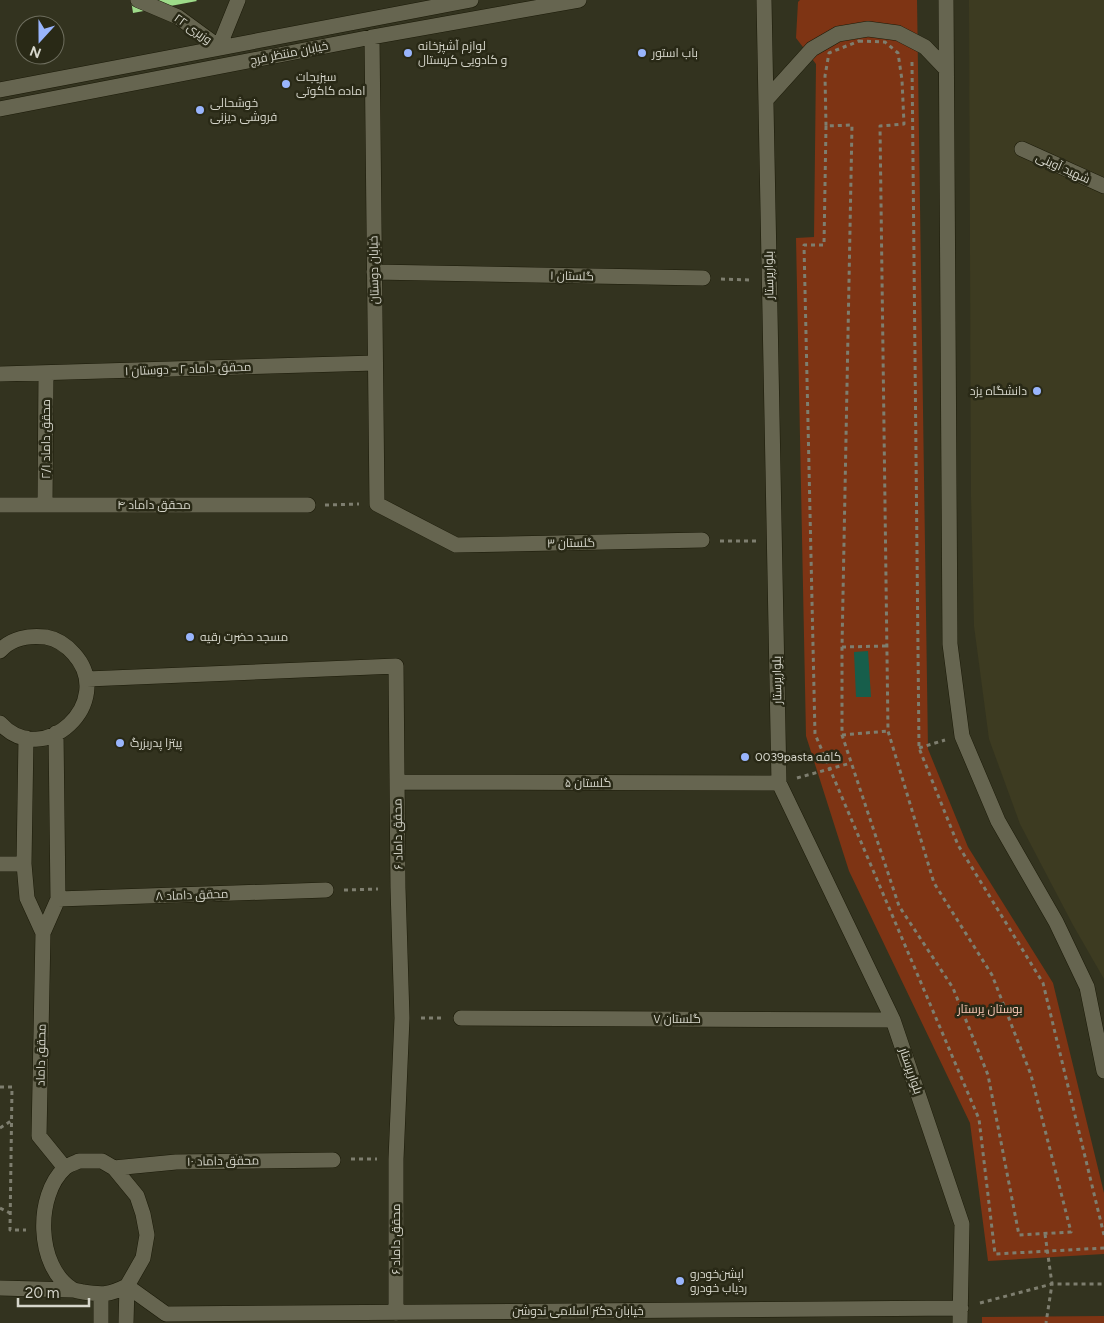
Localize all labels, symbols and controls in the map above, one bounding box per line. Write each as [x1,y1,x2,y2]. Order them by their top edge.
street label: وزیری ۲۲ [171,11,215,47]
north arrow [15,15,65,65]
street label: خیابان منتظر فرج [249,39,330,68]
place label: لوازم آشپزخانه و کادویی کریستال [418,39,507,67]
text: N [27,42,44,62]
place label: باب استور [651,46,698,60]
marker: لوازم آشپزخانه و کادویی کریستال [402,47,414,59]
marker: باب استور [636,47,648,59]
place label: سبزیجات اماده کاکوتی [296,70,366,98]
marker: سبزیجات اماده کاکوتی [280,78,292,90]
place label: خوشحالی فروشی دیزنی [210,96,277,124]
marker: خوشحالی فروشی دیزنی [194,104,206,116]
street label: شهید آوینی [1034,150,1092,186]
street label: خیابان دوستان [366,236,382,304]
street label: بلوارپرستار [762,251,778,300]
street label: گلستان ۱ [550,269,594,283]
street label: محقق داماد ۲ - دوستان ۱ [124,360,252,378]
place label: دانشگاه یزد [970,384,1027,398]
marker: دانشگاه یزد [1031,385,1043,397]
street label: محقق داماد ۲/۱ [39,399,53,479]
street label: محقق داماد ۴ [117,498,191,512]
street label: گلستان ۳ [547,536,595,550]
place label: مسجد حضرت رقیه [200,630,288,644]
marker: مسجد حضرت رقیه [184,631,196,643]
street label: بلوارپرستار [770,656,786,705]
place label: پیتزا پدربزرگ [130,736,183,752]
marker: پیتزا پدربزرگ [114,737,126,749]
place label: 0039pasta کافه [755,750,841,764]
marker: 0039pasta کافه [739,751,751,763]
street label: گلستان ۵ [565,776,611,790]
street label: محقق داماد ۶ [390,798,406,870]
street label: محقق داماد ۸ [155,887,229,903]
park label: بوستان پرستار [956,1002,1023,1018]
street label: گلستان ۷ [653,1012,701,1026]
street label: محقق داماد [33,1024,49,1086]
street label: بلوارپرستار [894,1045,925,1097]
street label: محقق داماد ۱۰ [187,1153,259,1169]
street label: محقق داماد ۶ [389,1203,403,1275]
place label: اپشن‌خودرو ردیاب خودرو [690,1267,747,1295]
marker: اپشن‌خودرو ردیاب خودرو [674,1275,686,1287]
scale bar [18,1276,89,1308]
text: 20 m [25,1284,59,1302]
street label: خيابان دکتر اسلامی ندوشن [512,1304,644,1318]

